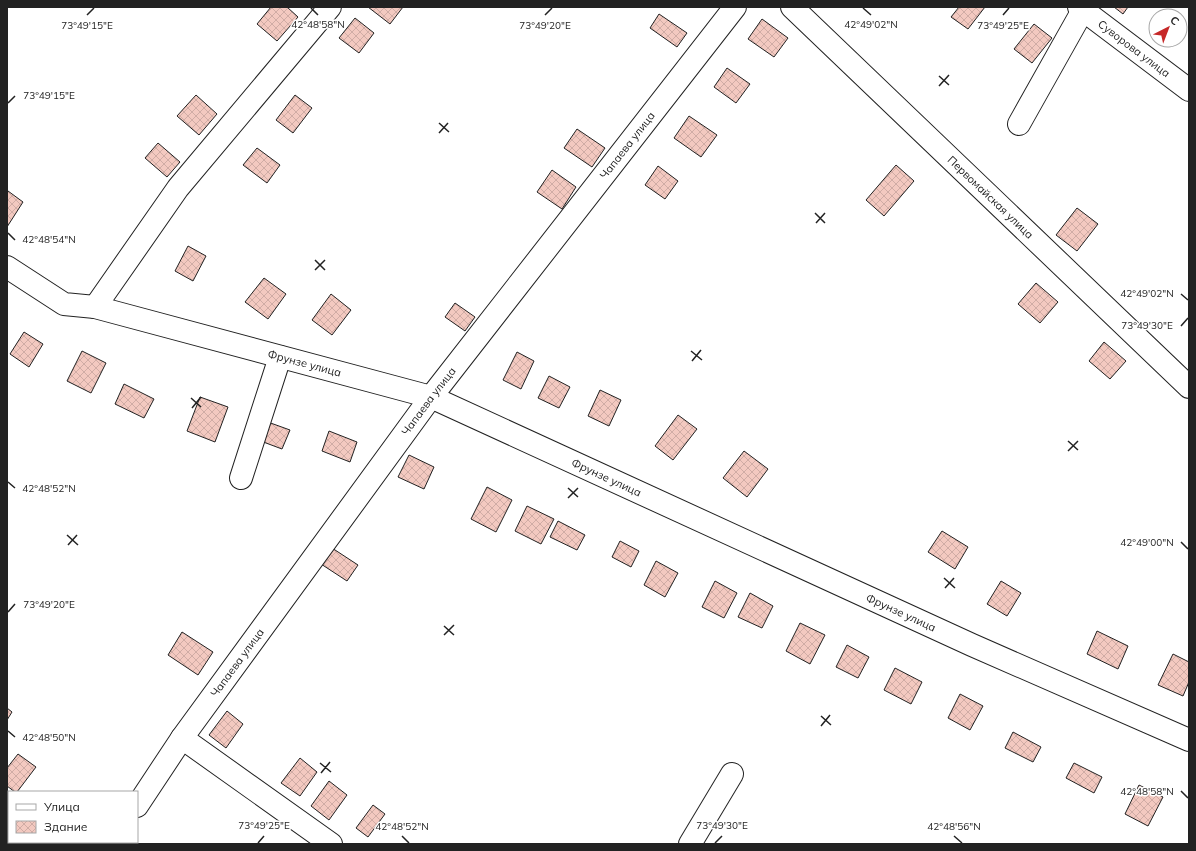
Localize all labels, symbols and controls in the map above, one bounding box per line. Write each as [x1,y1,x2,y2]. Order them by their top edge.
north arrow [1148,8,1188,48]
text: С [1167,13,1183,29]
street label: Суворова улица [1095,17,1173,80]
text: 42°48'58"N [291,18,345,31]
text: 42°49'02"N [844,18,898,31]
text: 73°49'15"E [61,19,113,32]
text: 73°49'20"E [519,19,571,32]
text: 73°49'25"E [977,19,1029,32]
text: 73°49'15"E [23,89,75,102]
street label: Чапаева улица [597,109,658,182]
street label: Первомайская улица [945,153,1037,242]
text: 42°48'54"N [22,233,76,246]
text: 42°49'02"N [1120,287,1174,300]
text: 73°49'30"E [1121,319,1173,332]
street label: Фрунзе улица [266,347,343,380]
street label: Чапаева улица [398,364,459,438]
street label: Фрунзе улица [569,455,644,500]
text: 42°48'52"N [22,482,76,495]
text: 42°49'00"N [1120,536,1174,549]
street label: Фрунзе улица [864,590,938,635]
text: 73°49'20"E [23,598,75,611]
street label: Чапаева улица [207,625,267,700]
text: 42°48'50"N [22,731,76,744]
text: 42°48'58"N [1120,785,1174,798]
legend [8,791,138,843]
text: Улица [43,799,80,814]
text: Здание [44,819,88,834]
text: 73°49'25"E [238,819,290,832]
text: 73°49'30"E [696,819,748,832]
text: 42°48'52"N [375,820,429,833]
text: 42°48'56"N [927,820,981,833]

